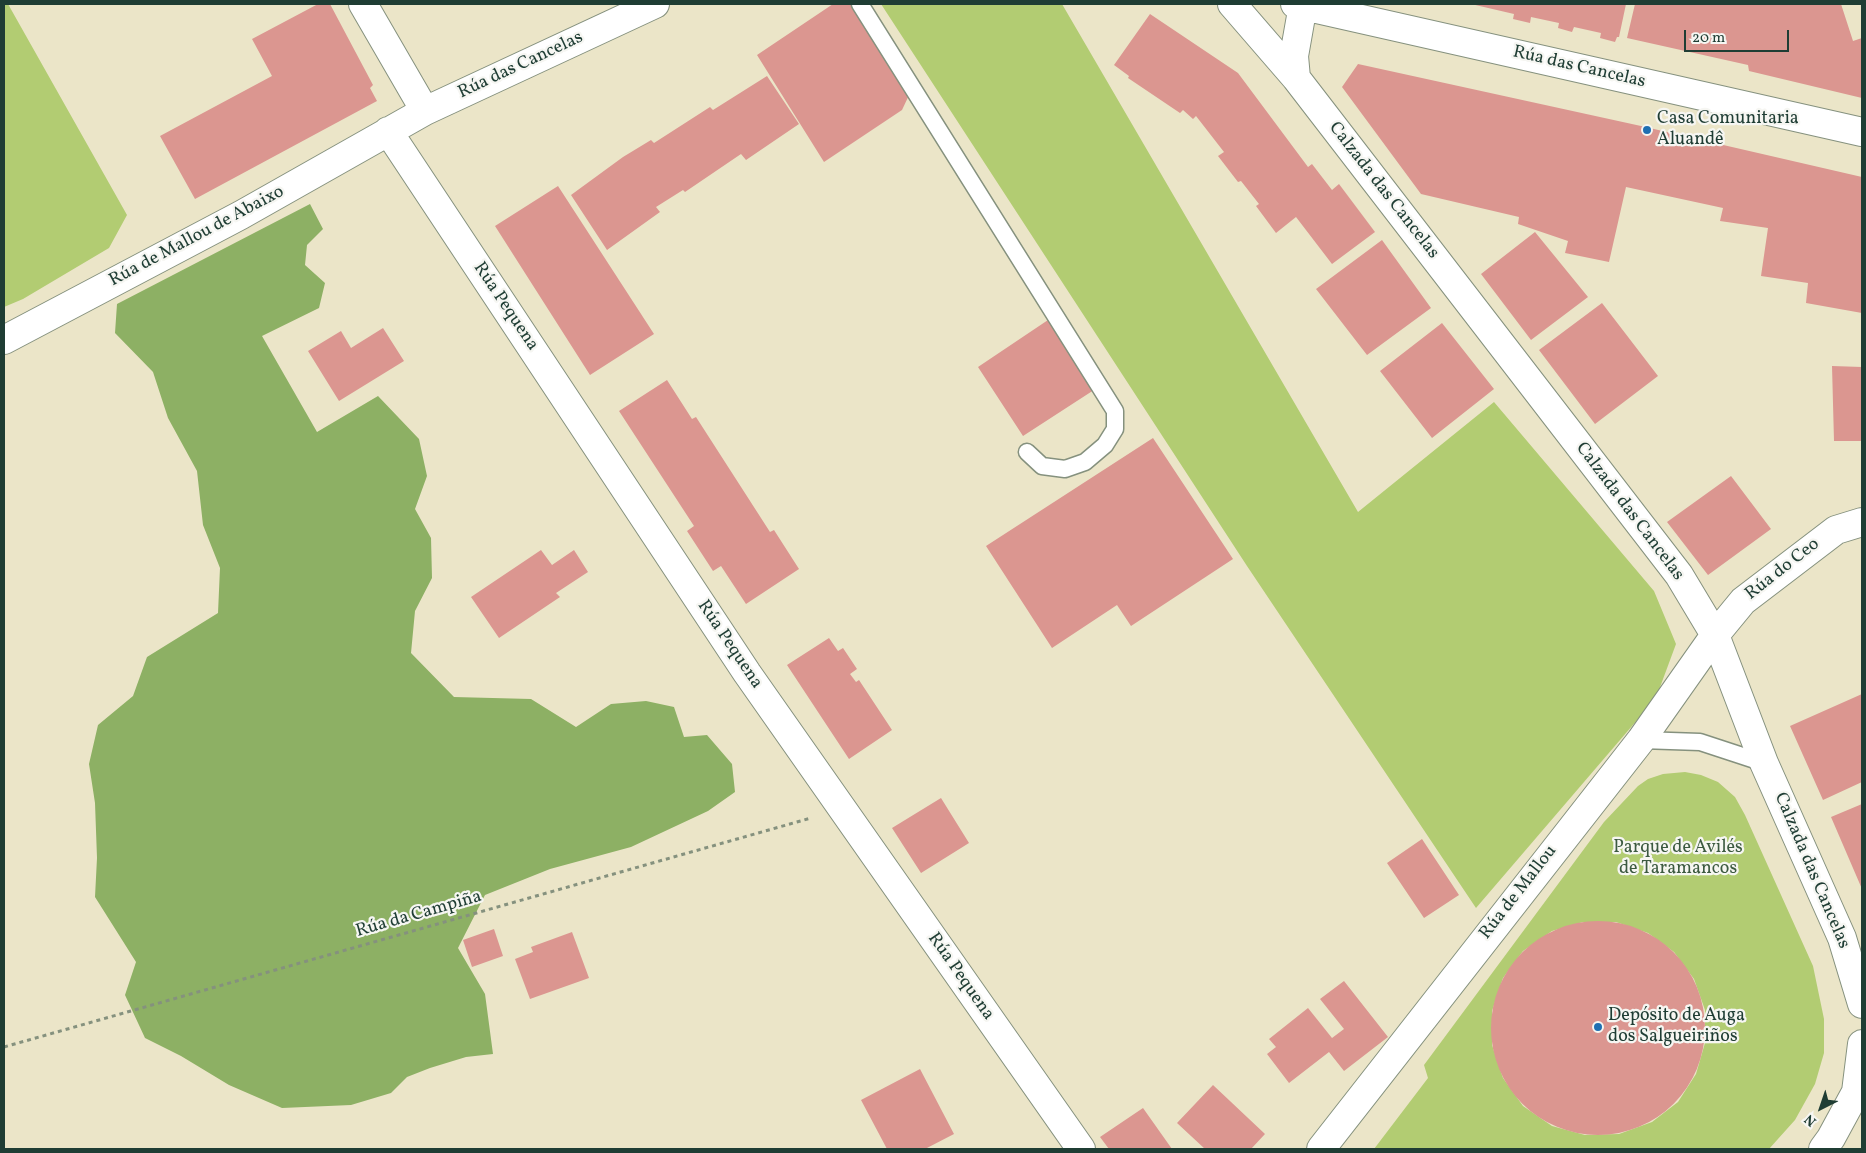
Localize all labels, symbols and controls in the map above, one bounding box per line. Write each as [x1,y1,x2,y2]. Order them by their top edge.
scale bar [1686,20,1791,52]
street label: Rúa das Cancelas [455,28,587,104]
text: 20 m [1692,28,1725,49]
street label: Rúa das Cancelas [1511,42,1647,94]
place label: Casa Comunitaria Aluandê [1657,109,1799,152]
street label: Calzada das Cancelas [1323,118,1443,264]
marker: Casa Comunitaria Aluandê [1641,124,1653,136]
street label: Rúa de Mallou de Abaixo [106,182,288,292]
street label: Rúa Pequena [468,259,542,355]
street label: Calzada das Cancelas [1570,439,1688,585]
street label: Rúa do Ceo [1742,534,1824,606]
street label: Rúa Pequena [692,597,766,693]
street label: Calzada das Cancelas [1768,790,1854,952]
park label: Parque de Avilés de Taramancos [1613,838,1743,881]
street label: Rúa de Mallou [1476,842,1562,944]
street label: Rúa da Campiña [354,887,484,943]
street label: Rúa Pequena [922,929,998,1025]
place label: Depósito de Auga dos Salgueiriños [1608,1006,1745,1048]
marker: Depósito de Auga dos Salgueiriños [1592,1021,1604,1033]
north arrow [1796,1083,1846,1133]
text: N [1801,1109,1821,1130]

